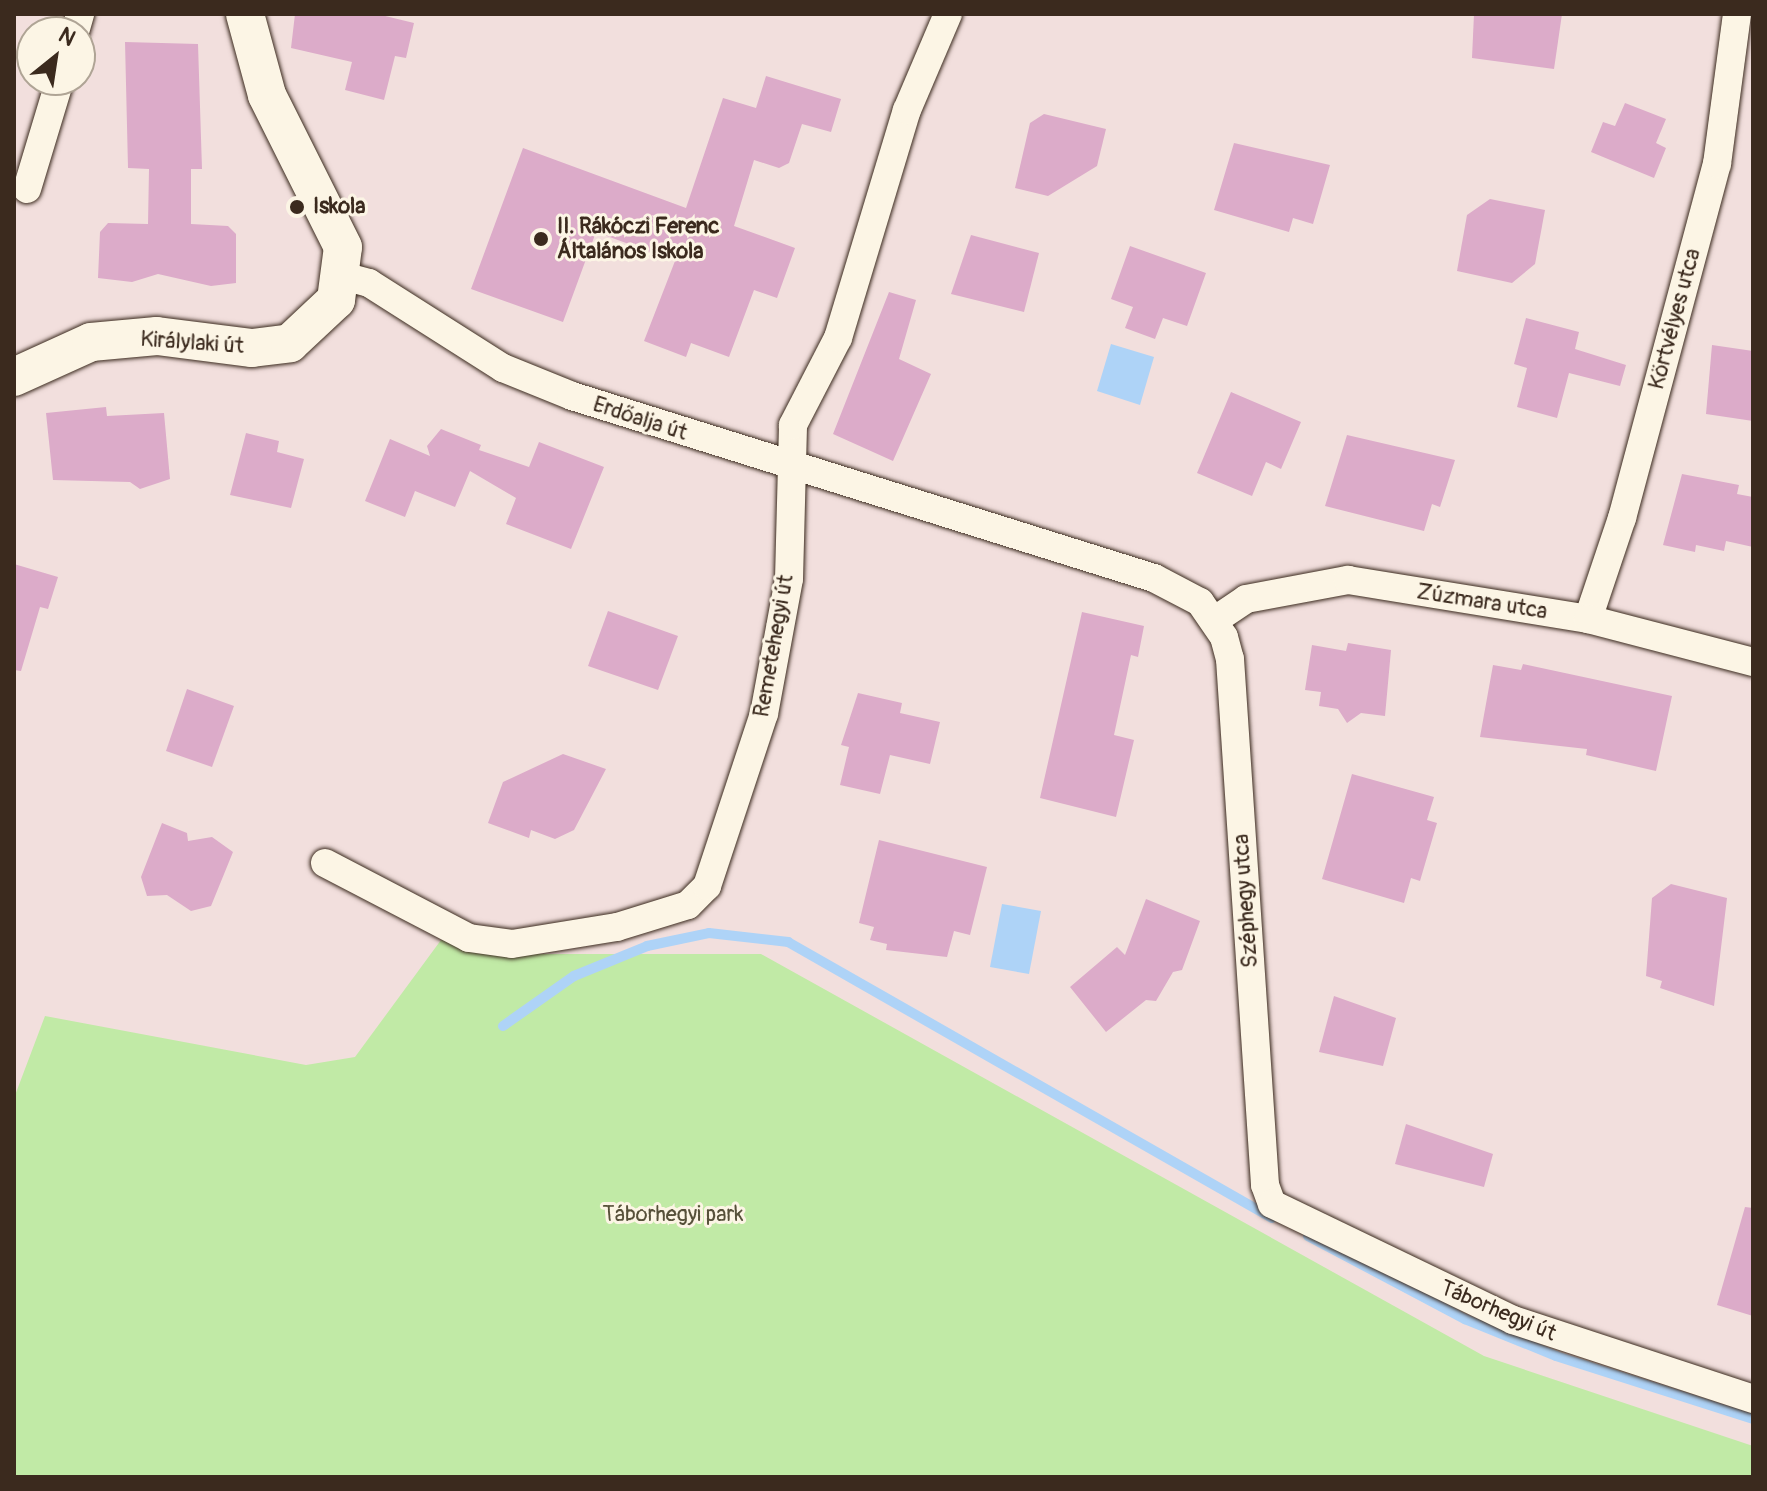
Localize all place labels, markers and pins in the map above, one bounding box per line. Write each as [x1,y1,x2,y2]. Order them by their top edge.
place label: Iskola [313,194,365,220]
marker: Iskola [288,198,306,216]
place label: II. Rákóczi Ferenc Általános Iskola [557,213,719,264]
marker: II. Rákóczi Ferenc Általános Iskola [532,230,550,248]

